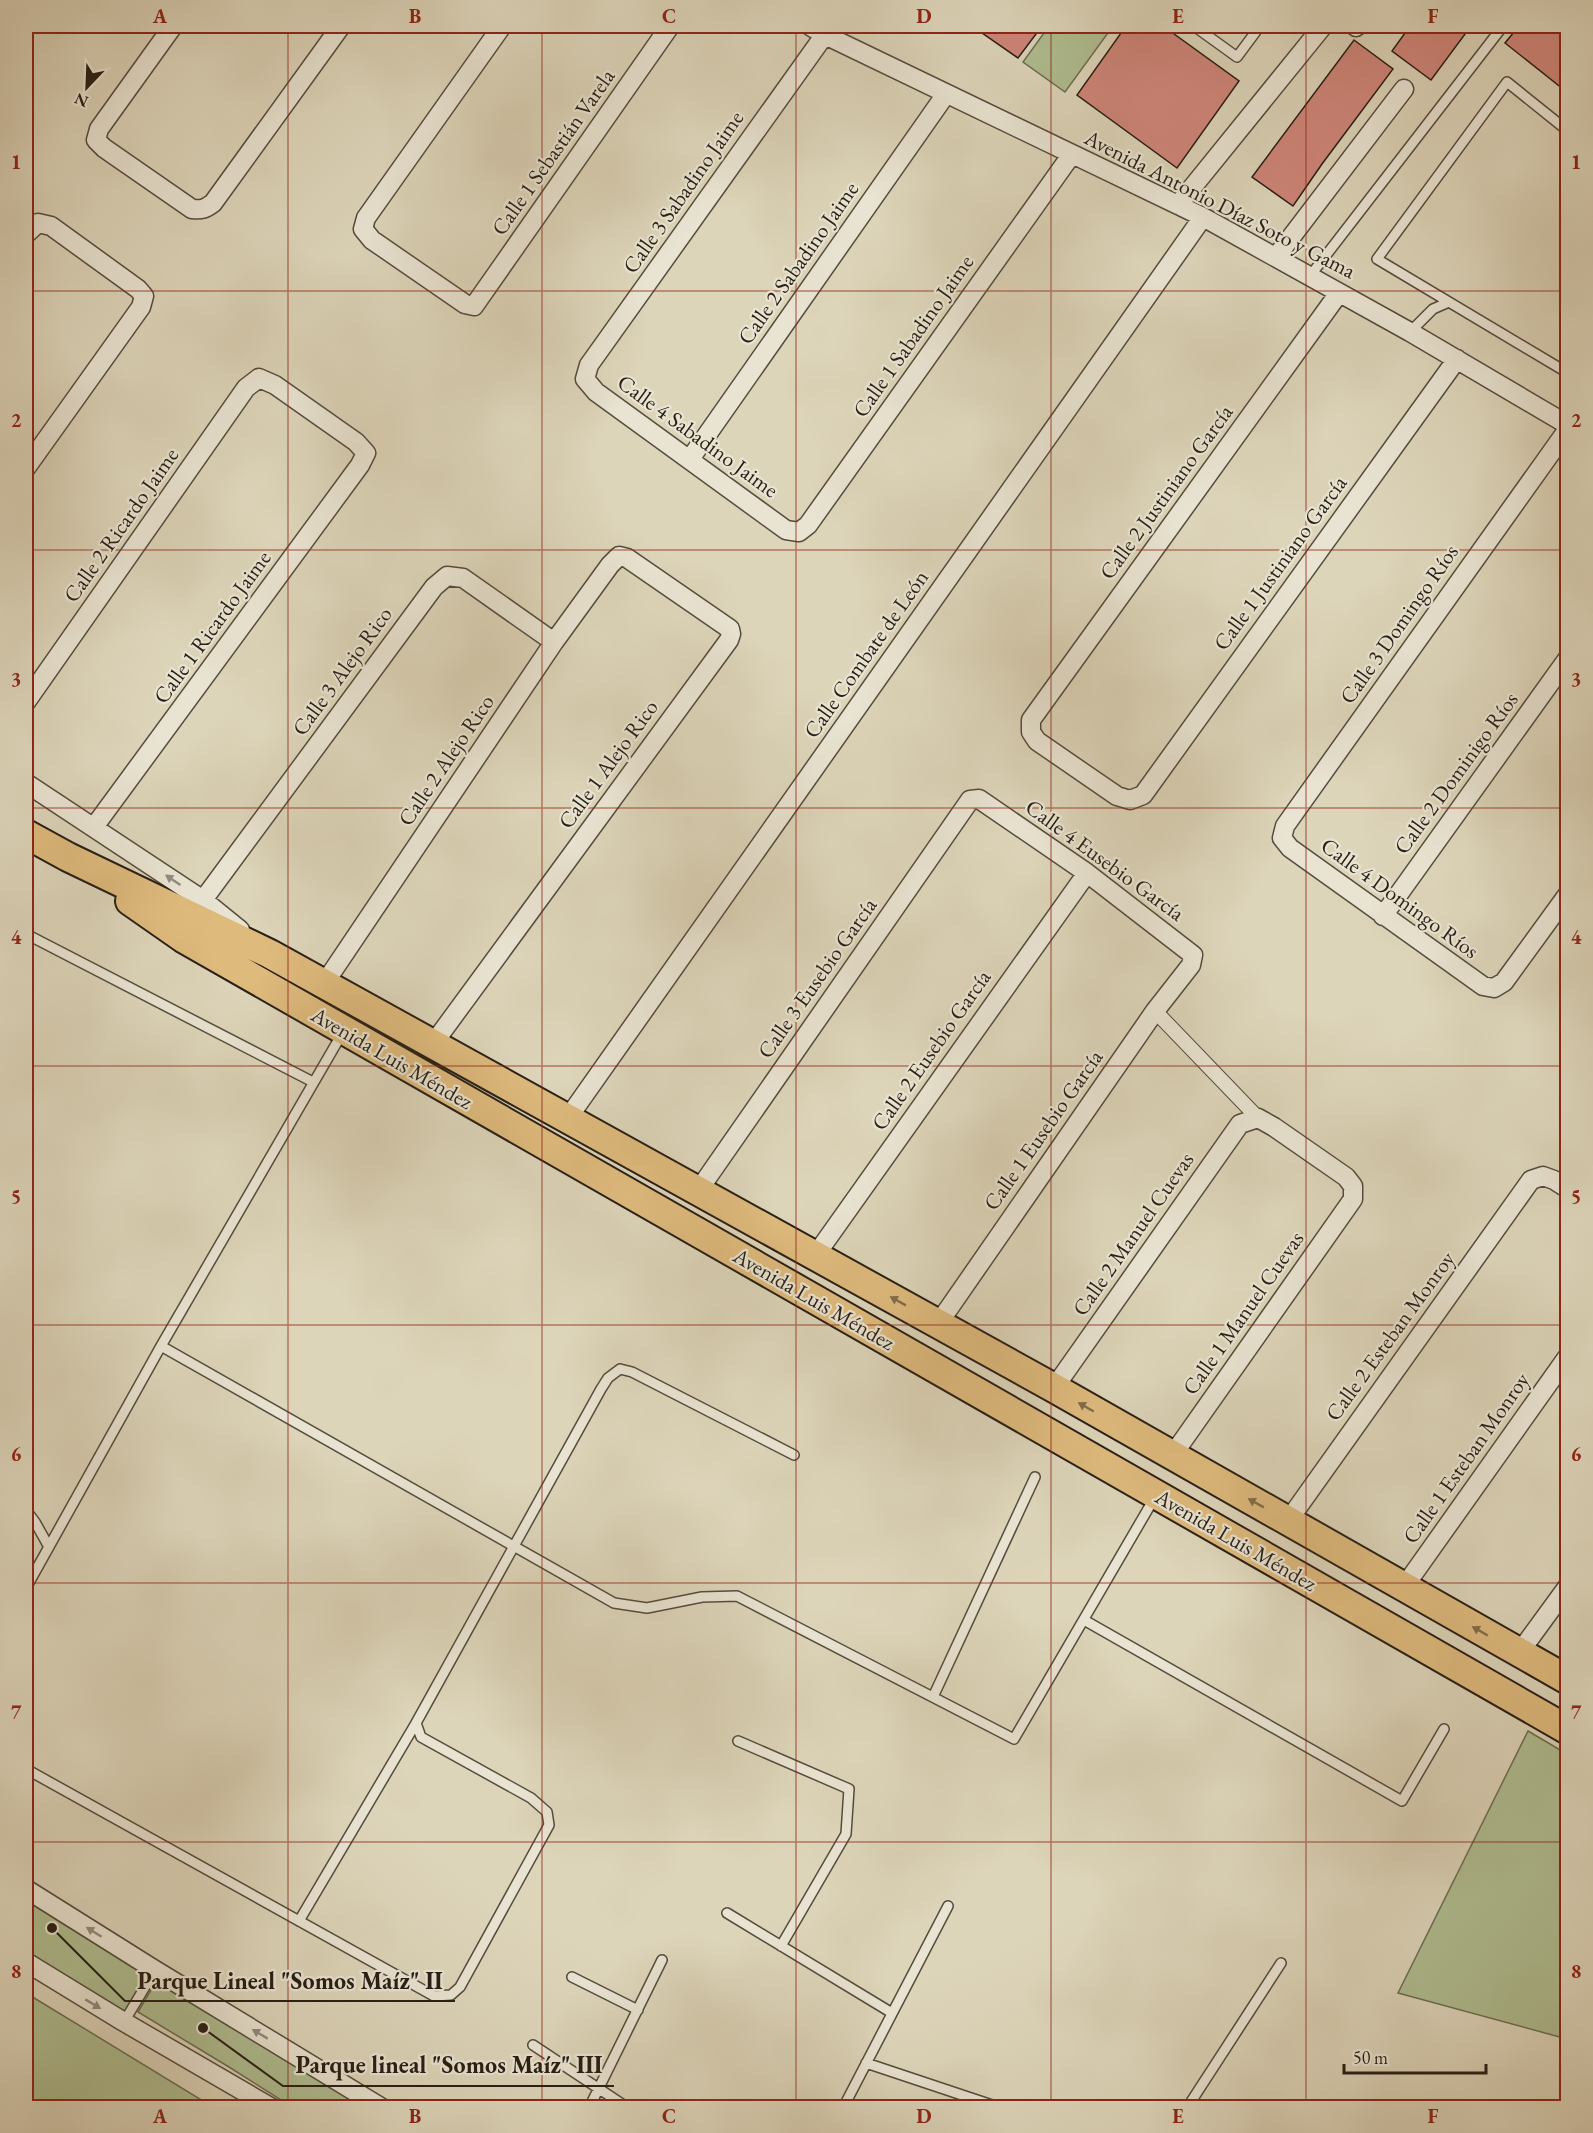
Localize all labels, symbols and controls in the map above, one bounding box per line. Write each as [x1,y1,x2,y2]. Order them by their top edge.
text: A [152,3,168,29]
text: B [409,3,421,29]
text: C [662,3,676,29]
text: D [916,3,932,29]
text: E [1172,3,1184,29]
text: F [1428,3,1439,29]
north arrow [57,57,117,117]
street label: Calle 1 Sebastián Varela [485,63,621,241]
text: N [71,88,91,113]
street label: Calle 3 Sabadino Jaime [616,105,750,279]
street label: Avenida Antonio Díaz Soto y Gama [1079,122,1361,285]
text: 1 [11,149,21,175]
text: 1 [1571,149,1581,175]
street label: Calle 2 Sabadino Jaime [731,176,865,350]
street label: Calle 1 Sabadino Jaime [846,249,980,423]
street label: Calle 4 Sabadino Jaime [612,368,785,505]
street label: Calle 2 Justiniano García [1093,399,1239,585]
text: 2 [11,407,22,433]
text: 2 [1571,407,1582,433]
street label: Calle 2 Ricardo Jaime [57,442,185,608]
street label: Calle 1 Justiniano García [1207,470,1353,656]
street label: Calle 3 Domingo Ríos [1333,539,1465,709]
street label: Calle 1 Ricardo Jaime [147,544,278,709]
street label: Calle Combate de León [797,564,935,744]
street label: Calle 3 Alejo Rico [285,601,399,741]
text: 3 [11,666,21,692]
text: 3 [1571,666,1581,692]
street label: Calle 2 Dominigo Ríos [1387,686,1525,860]
street label: Calle 2 Alejo Rico [391,688,501,831]
street label: Calle 1 Alejo Rico [551,694,665,834]
street label: Calle 4 Eusebio García [1020,792,1191,928]
street label: Calle 4 Domingo Ríos [1315,831,1485,965]
one-way arrow [165,875,181,886]
street label: Calle 3 Eusebio García [751,892,883,1064]
text: 4 [11,924,22,950]
text: 4 [1571,924,1582,950]
street label: Calle 2 Eusebio García [865,964,997,1136]
street label: Avenida Luis Méndez [305,1000,478,1116]
street label: Calle 1 Eusebio García [977,1044,1109,1216]
street label: Calle 2 Manuel Cuevas [1066,1146,1200,1322]
text: 5 [11,1183,21,1209]
text: 5 [1571,1183,1581,1209]
street label: Calle 1 Manuel Cuevas [1176,1225,1310,1401]
street label: Avenida Luis Méndez [727,1241,900,1357]
street label: Calle 2 Esteban Monroy [1319,1245,1462,1427]
one-way arrow [889,1296,906,1306]
street label: Calle 1 Esteban Monroy [1396,1366,1536,1549]
one-way arrow [1078,1401,1094,1412]
text: 6 [11,1441,22,1467]
text: 6 [1571,1441,1582,1467]
street label: Avenida Luis Méndez [1149,1482,1322,1598]
one-way arrow [1247,1498,1264,1508]
one-way arrow [1471,1626,1488,1636]
text: 7 [11,1699,22,1725]
text: 7 [1571,1699,1582,1725]
one-way arrow [85,1926,102,1937]
text: 8 [11,1958,21,1984]
text: 8 [1571,1958,1581,1984]
callout: Parque Lineal "Somos Maíz" II [125,1959,455,2001]
text: Parque Lineal "Somos Maíz" II [137,1965,443,1997]
one-way arrow [85,1998,101,2009]
one-way arrow [252,2028,268,2039]
scale bar [1344,2037,1486,2075]
callout: Parque lineal "Somos Maíz" III [283,2044,614,2086]
text: 50 m [1353,2046,1388,2069]
text: Parque lineal "Somos Maíz" III [295,2049,603,2081]
text: A [152,2103,168,2129]
text: B [409,2103,421,2129]
text: C [662,2103,676,2129]
text: D [916,2103,932,2129]
text: E [1172,2103,1184,2129]
text: F [1428,2103,1439,2129]

